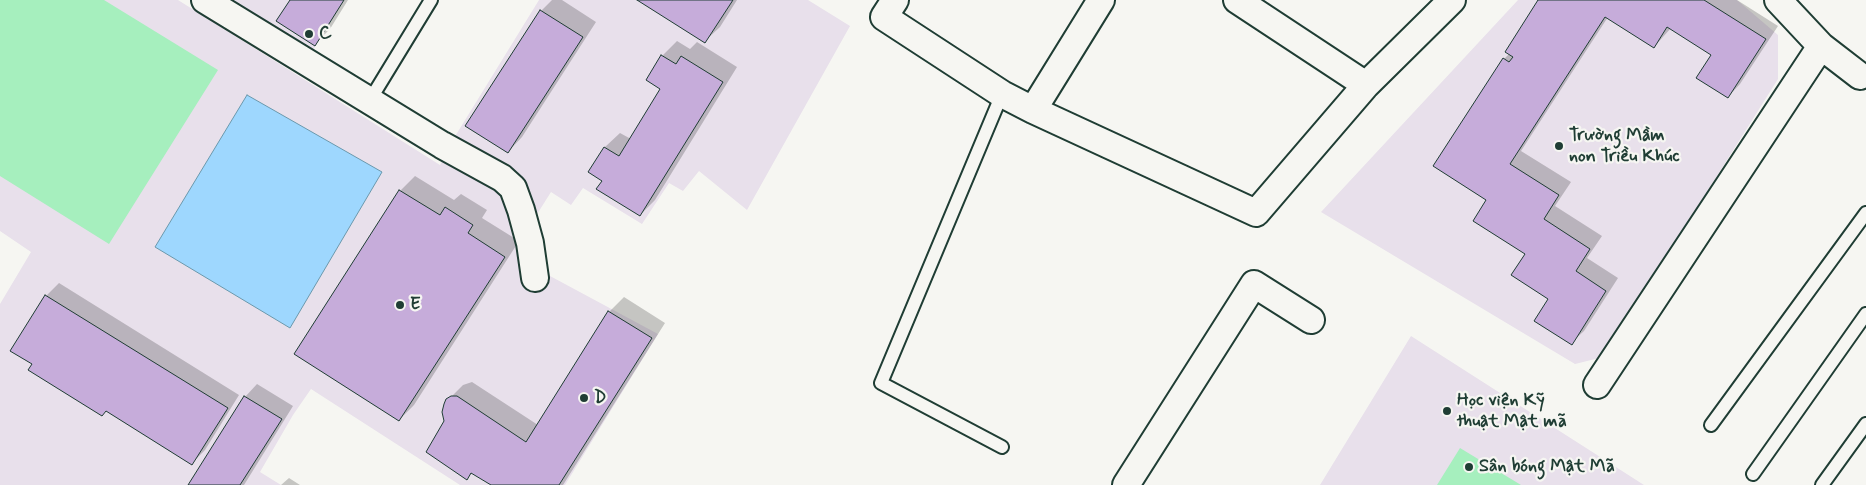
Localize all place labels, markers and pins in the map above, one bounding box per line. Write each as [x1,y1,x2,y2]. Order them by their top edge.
place label: C [319,23,332,45]
marker: C [303,28,315,40]
place label: Trường Mầm non Triều Khúc [1569,125,1680,168]
marker: Trường Mầm non Triều Khúc [1553,140,1565,152]
place label: E [410,294,421,316]
marker: E [394,299,406,311]
place label: D [594,387,606,409]
place label: Học viện Kỹ thuật Mật mã [1457,390,1567,432]
marker: D [578,392,590,404]
marker: Học viện Kỹ thuật Mật mã [1441,405,1453,417]
place label: Sân bóng Mật Mã [1479,456,1615,478]
marker: Sân bóng Mật Mã [1463,461,1475,473]

